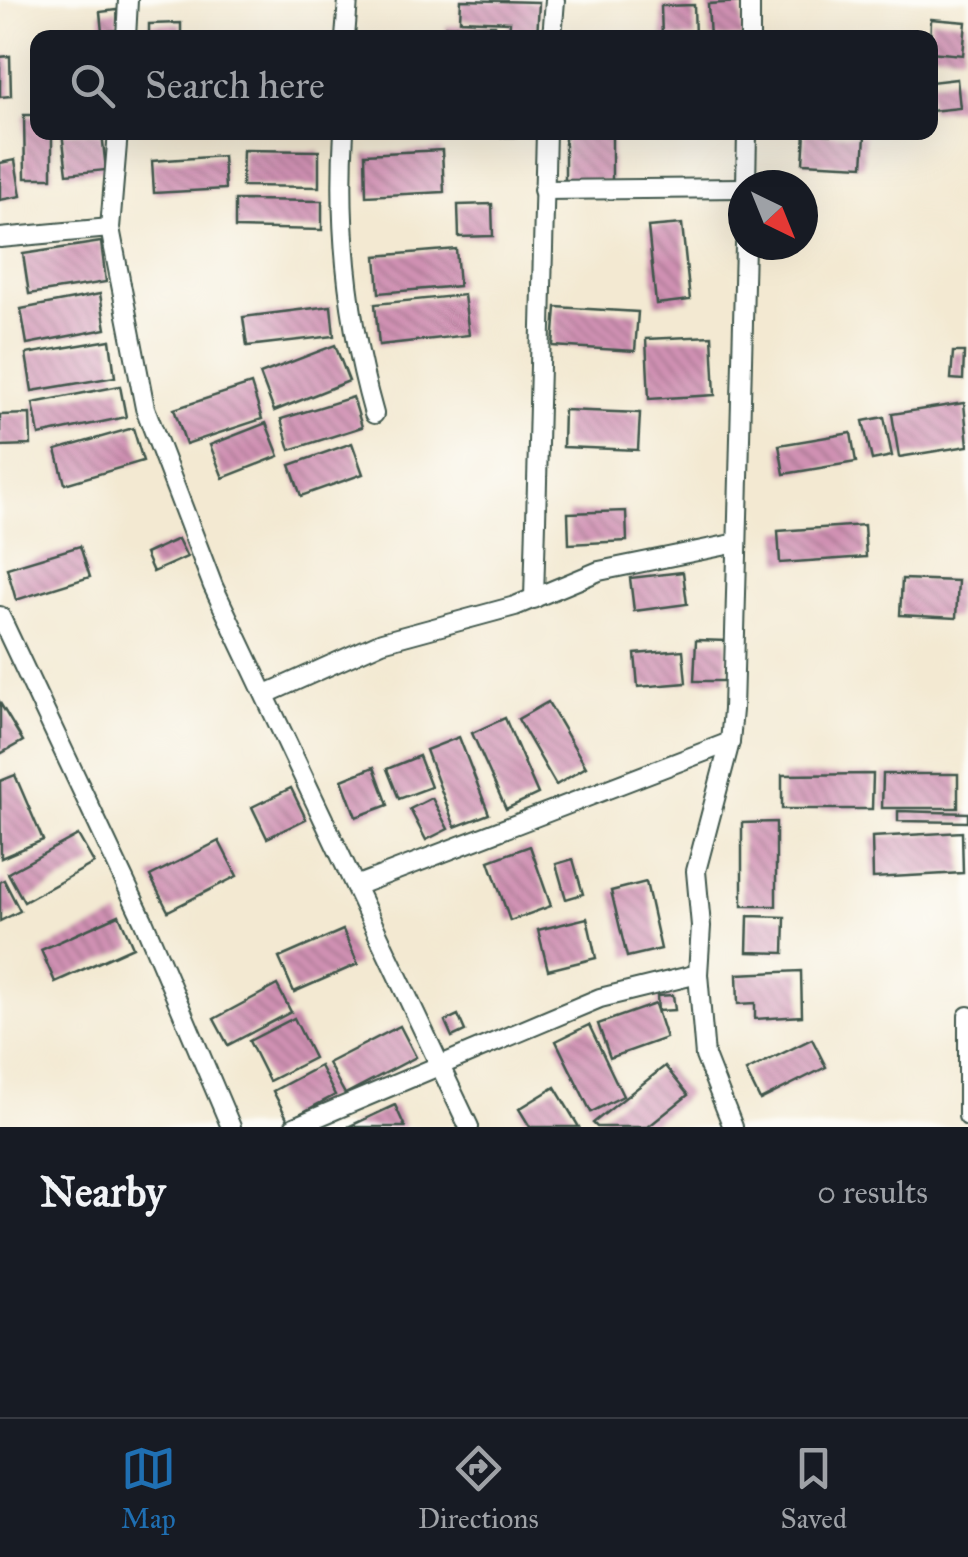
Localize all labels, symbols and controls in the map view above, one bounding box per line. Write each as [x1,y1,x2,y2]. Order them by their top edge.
search box [30,30,938,140]
icon: search [65,58,120,113]
text: Search here [145,62,325,108]
north arrow [728,170,818,260]
text: Nearby [40,1166,165,1218]
text: 0 results [817,1173,928,1212]
tab: Map [121,1441,176,1536]
tab: Directions [418,1441,539,1536]
tab: Saved [781,1441,847,1536]

